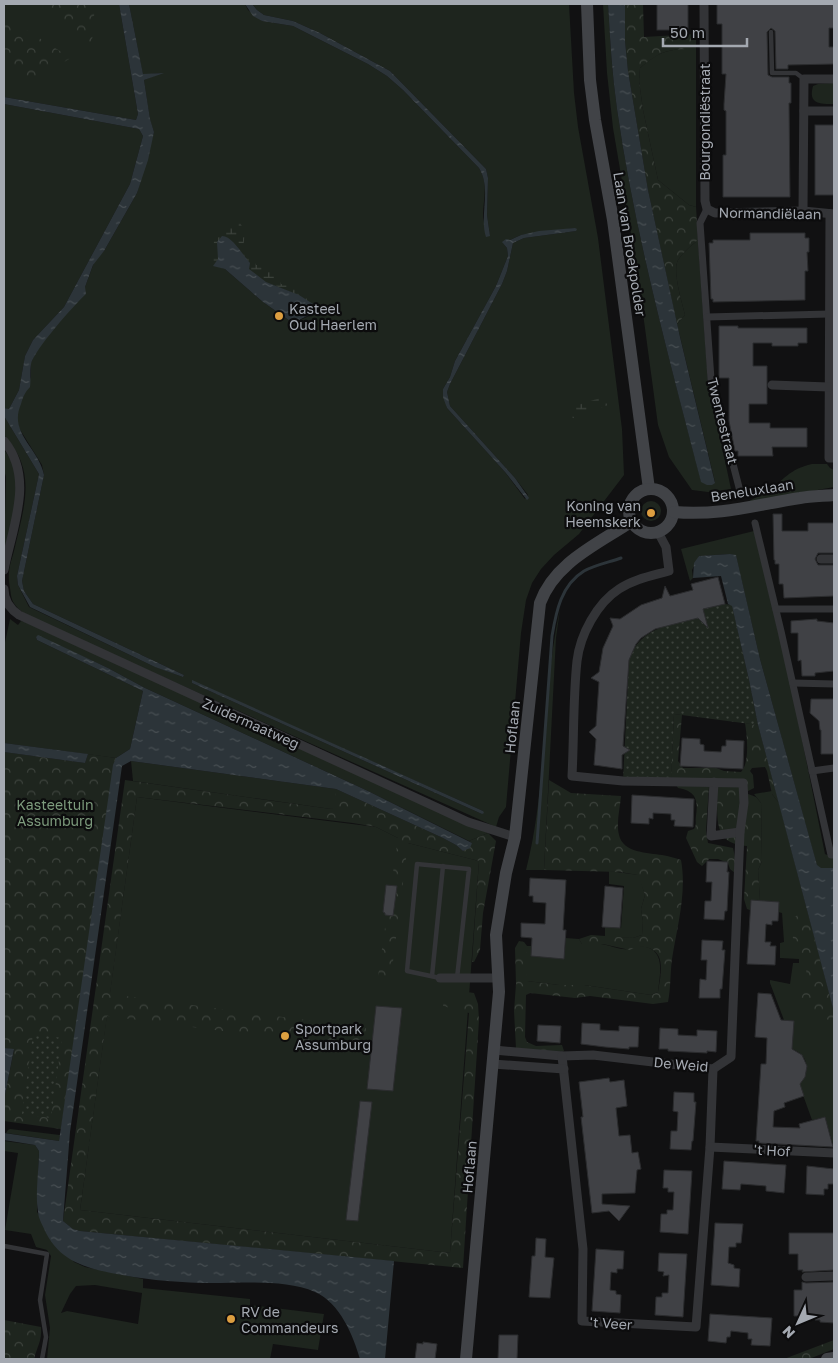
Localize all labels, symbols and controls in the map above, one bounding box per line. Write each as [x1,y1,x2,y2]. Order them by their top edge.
scale bar [663,15,747,47]
text: 50 m [670,23,705,41]
street label: Bourgondiëstraat [696,63,713,181]
street label: Laan van Broekpolder [610,170,650,318]
street label: Normandiëlaan [718,204,822,222]
place label: Kasteel Oud Haerlem [289,300,377,333]
marker: Kasteel Oud Haerlem [273,310,285,322]
street label: Twentestraat [704,376,742,466]
street label: Beneluxlaan [709,475,795,505]
place label: Koning van Heemskerk [565,497,641,530]
marker: Koning van Heemskerk [645,507,657,519]
street label: Zuidermaatweg [200,694,302,752]
street label: Hoflaan [501,700,523,754]
park label: Kasteeltuin Assumburg [16,796,94,829]
place label: Sportpark Assumburg [295,1020,371,1053]
marker: Sportpark Assumburg [279,1030,291,1042]
street label: De Weid [653,1053,709,1075]
street label: Hoflaan [458,1140,480,1194]
street label: 't Hof [753,1141,791,1159]
north arrow [773,1298,823,1348]
place label: RV de Commandeurs [241,1303,338,1336]
marker: RV de Commandeurs [225,1313,237,1325]
street label: 't Veer [589,1313,633,1333]
text: N [778,1323,798,1342]

